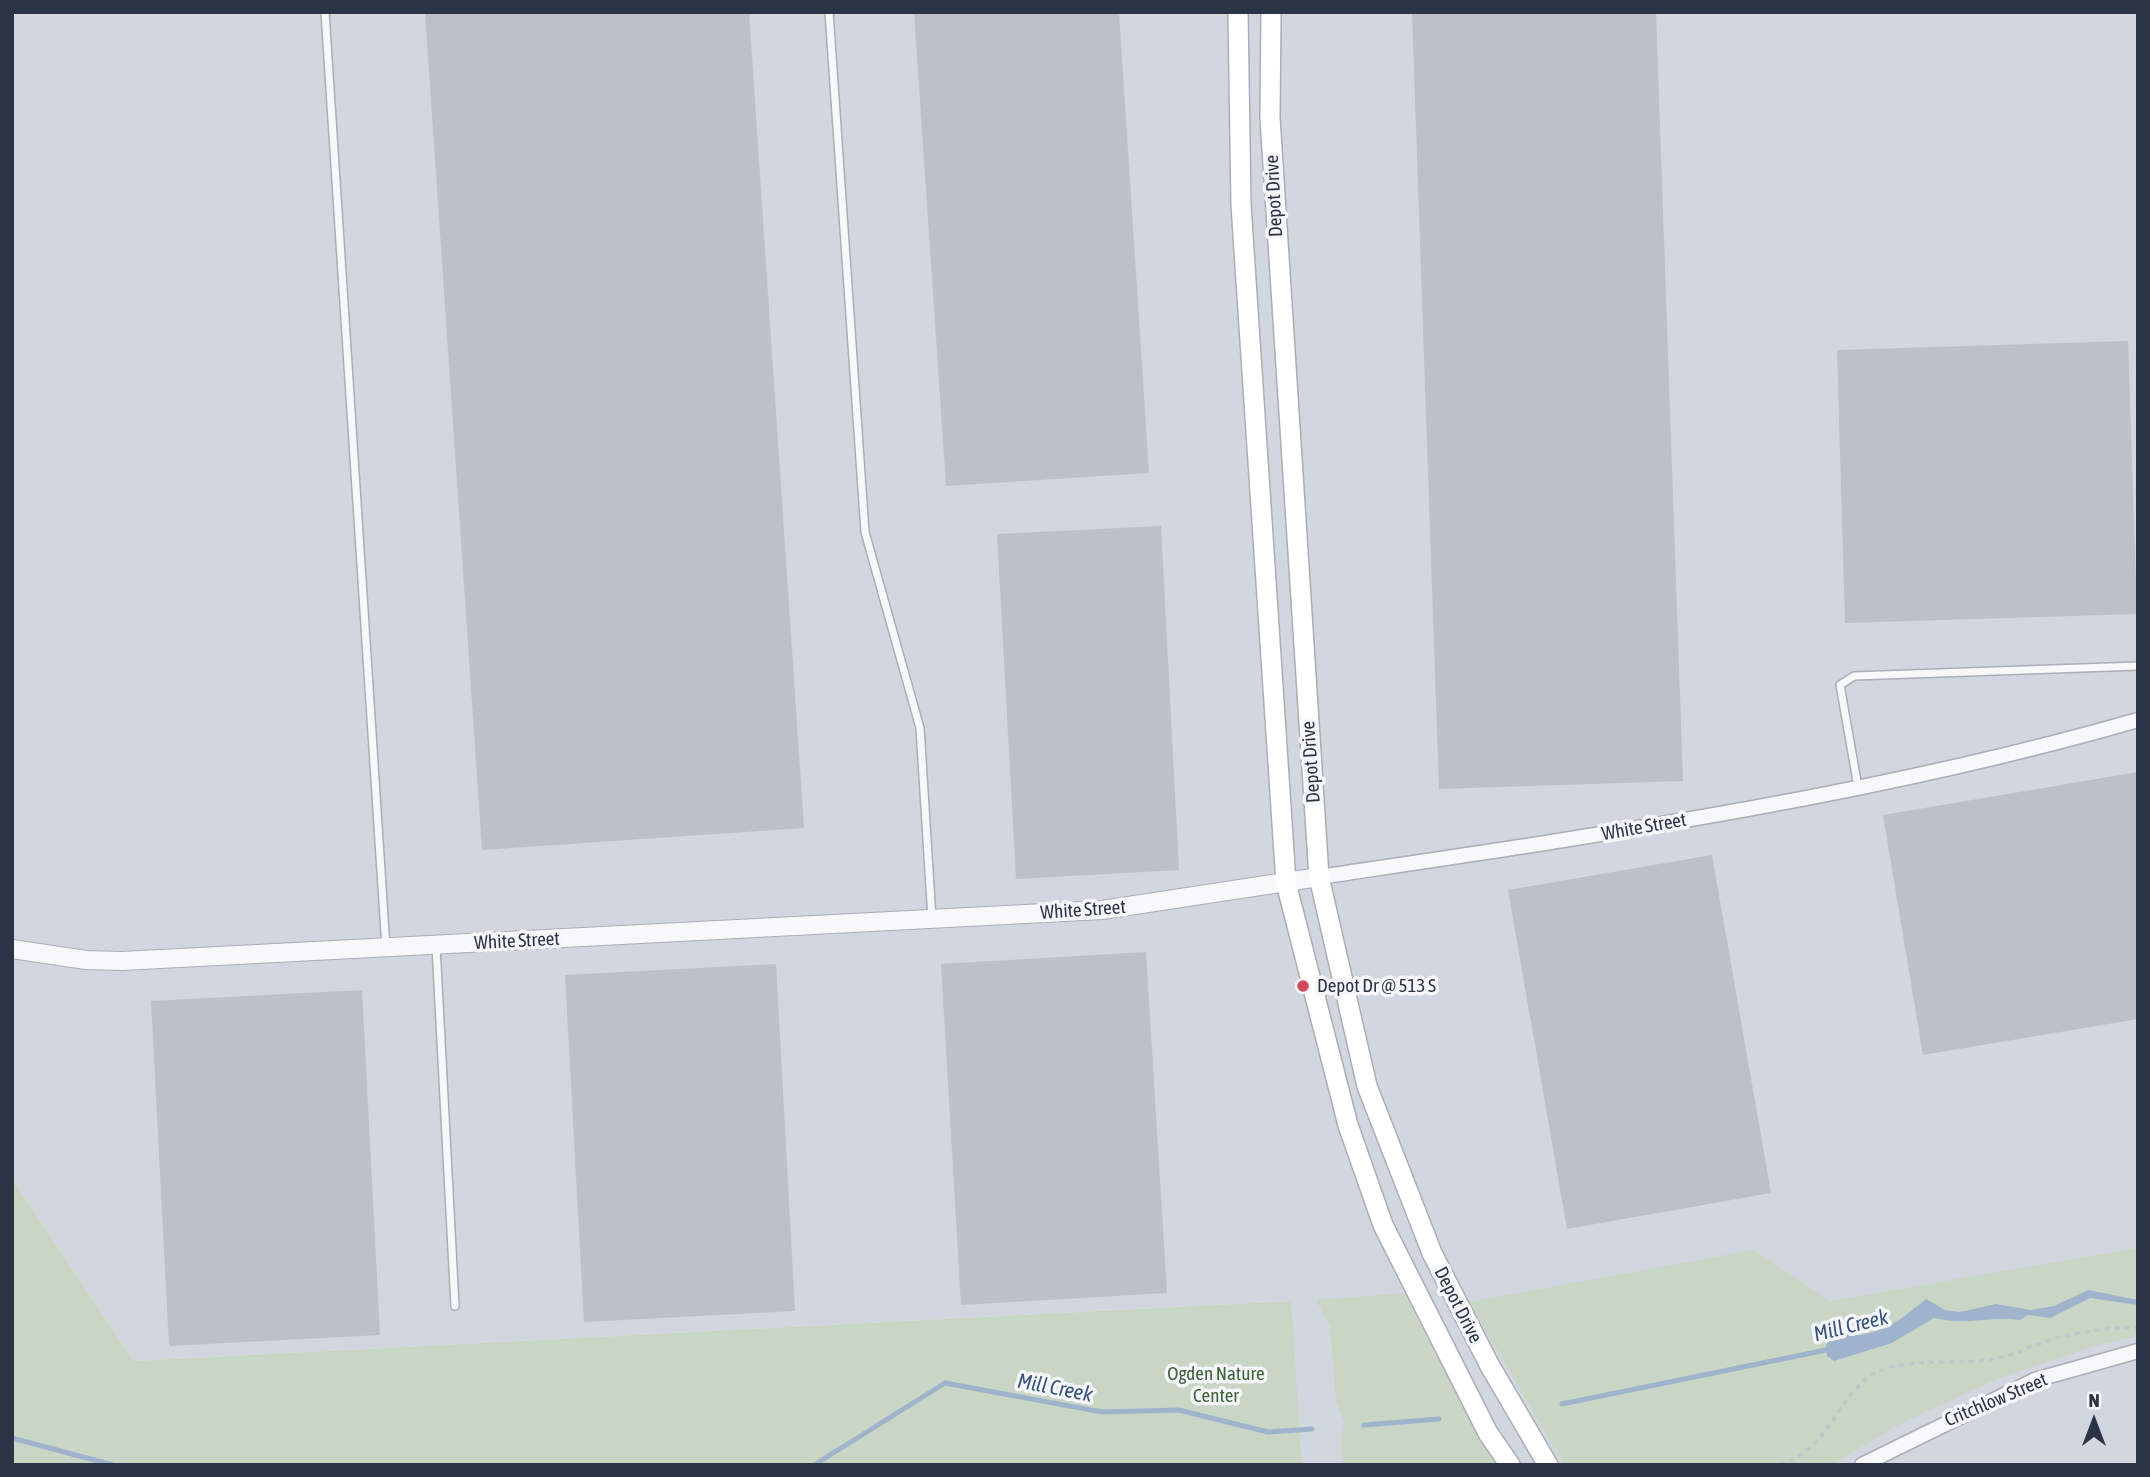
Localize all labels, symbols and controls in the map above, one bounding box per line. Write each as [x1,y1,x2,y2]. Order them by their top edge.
street label: Depot Drive [1260,154,1288,238]
street label: Depot Drive [1297,720,1325,804]
street label: White Street [1600,808,1688,846]
street label: White Street [1040,896,1126,924]
street label: White Street [474,927,560,955]
place label: Depot Dr @ 513 S [1317,975,1436,997]
marker: Depot Dr @ 513 S [1295,978,1311,994]
street label: Depot Drive [1429,1263,1487,1347]
water label: Mill Creek [1811,1305,1891,1347]
park label: Ogden Nature Center [1167,1363,1265,1407]
water label: Mill Creek [1015,1368,1095,1408]
street label: Critchlow Street [1941,1368,2051,1432]
north arrow [2059,1386,2129,1456]
text: N [2088,1389,2100,1411]

